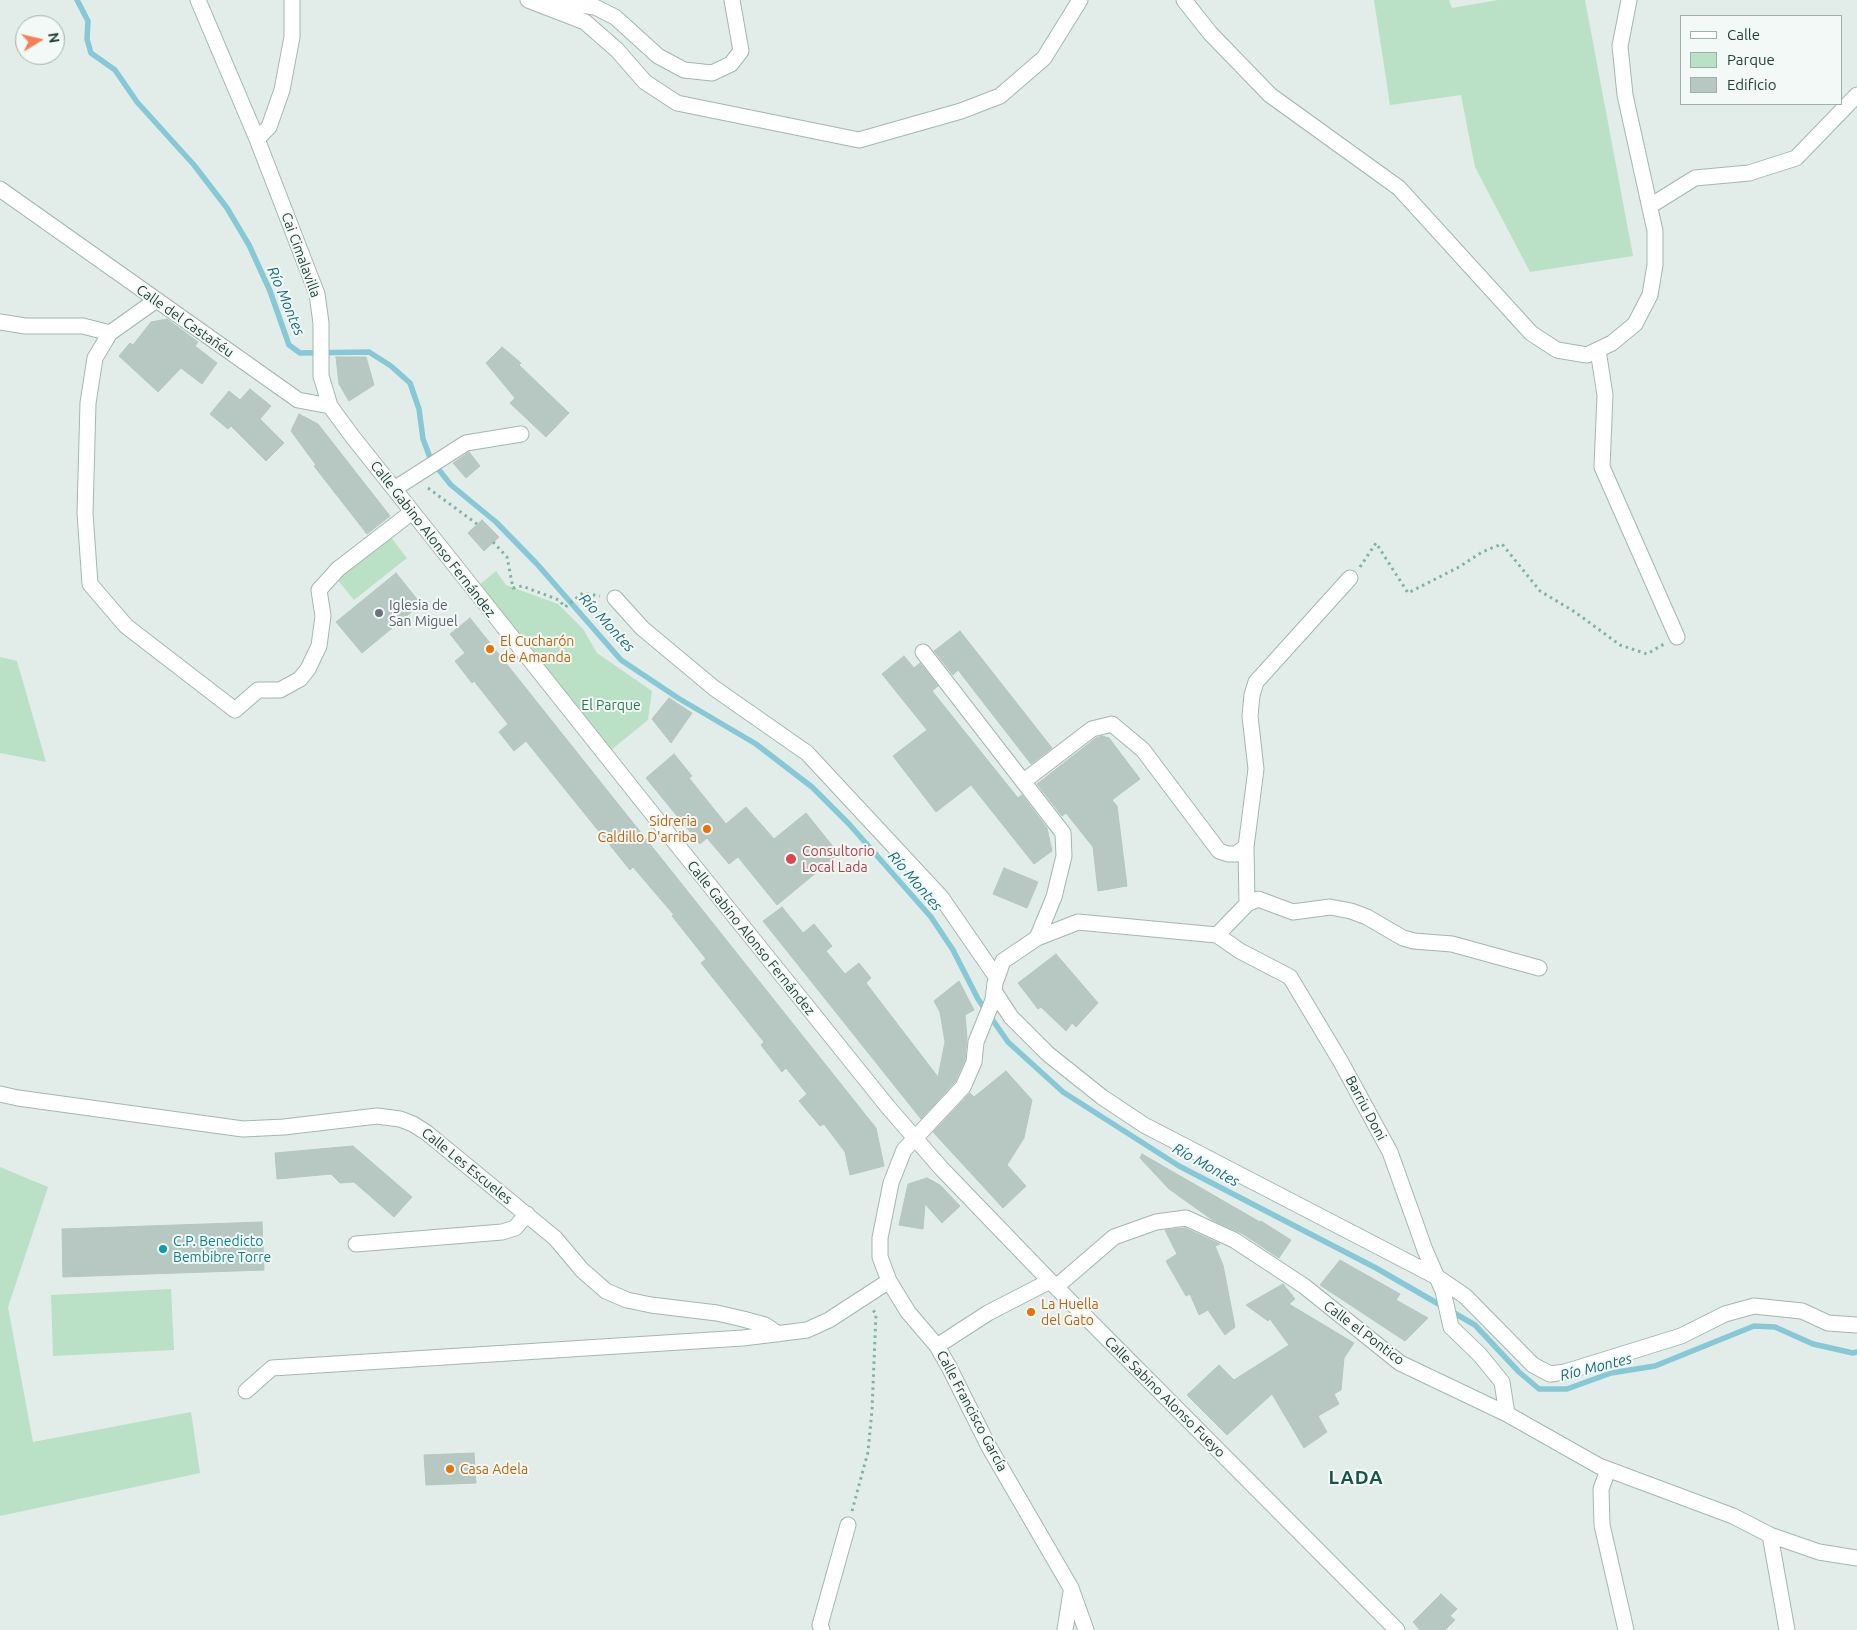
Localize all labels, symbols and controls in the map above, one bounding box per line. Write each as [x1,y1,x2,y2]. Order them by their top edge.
north arrow [15,15,65,65]
legend [1680,15,1842,105]
text: Calle [1727,26,1760,43]
text: N [45,31,63,44]
text: Parque [1727,51,1775,68]
text: Edificio [1727,76,1776,93]
street label: Cai Cimalavilla [278,210,324,300]
water label: Río Montes [263,264,309,338]
street label: Calle del Castañéu [133,281,237,361]
street label: Calle Gabino Alonso Fernández [367,457,499,621]
water label: Río Montes [575,590,639,656]
place label: Iglesia de San Miguel [389,597,458,630]
marker: Iglesia de San Miguel [373,607,385,619]
place label: El Cucharón de Amanda [500,633,574,666]
marker: El Cucharón de Amanda [484,643,496,655]
park label: El Parque [581,697,641,713]
place label: Sidreria Caldillo D'arriba [598,813,697,846]
marker: Sidreria Caldillo D'arriba [701,823,713,835]
place label: Consultorio Local Lada [802,843,875,876]
water label: Río Montes [884,847,946,915]
marker: Consultorio Local Lada [784,852,798,866]
street label: Calle Gabino Alonso Fernández [683,857,819,1019]
street label: Barriu Doni [1342,1073,1390,1143]
street label: Calle Les Escueles [418,1124,516,1208]
water label: Río Montes [1170,1139,1242,1191]
place label: C.P. Benedicto Bembibre Torre [173,1233,271,1266]
marker: C.P. Benedicto Bembibre Torre [157,1243,169,1255]
place label: La Huella del Gato [1041,1296,1099,1328]
street label: Calle el Pontico [1320,1297,1408,1369]
marker: La Huella del Gato [1025,1306,1037,1318]
street label: Calle Sabino Alonso Fueyo [1101,1333,1229,1461]
street label: Calle Francisco García [933,1348,1011,1474]
water label: Río Montes [1558,1349,1634,1385]
place label: Casa Adela [460,1461,528,1477]
marker: Casa Adela [444,1463,456,1475]
district label: LADA [1328,1467,1384,1489]

